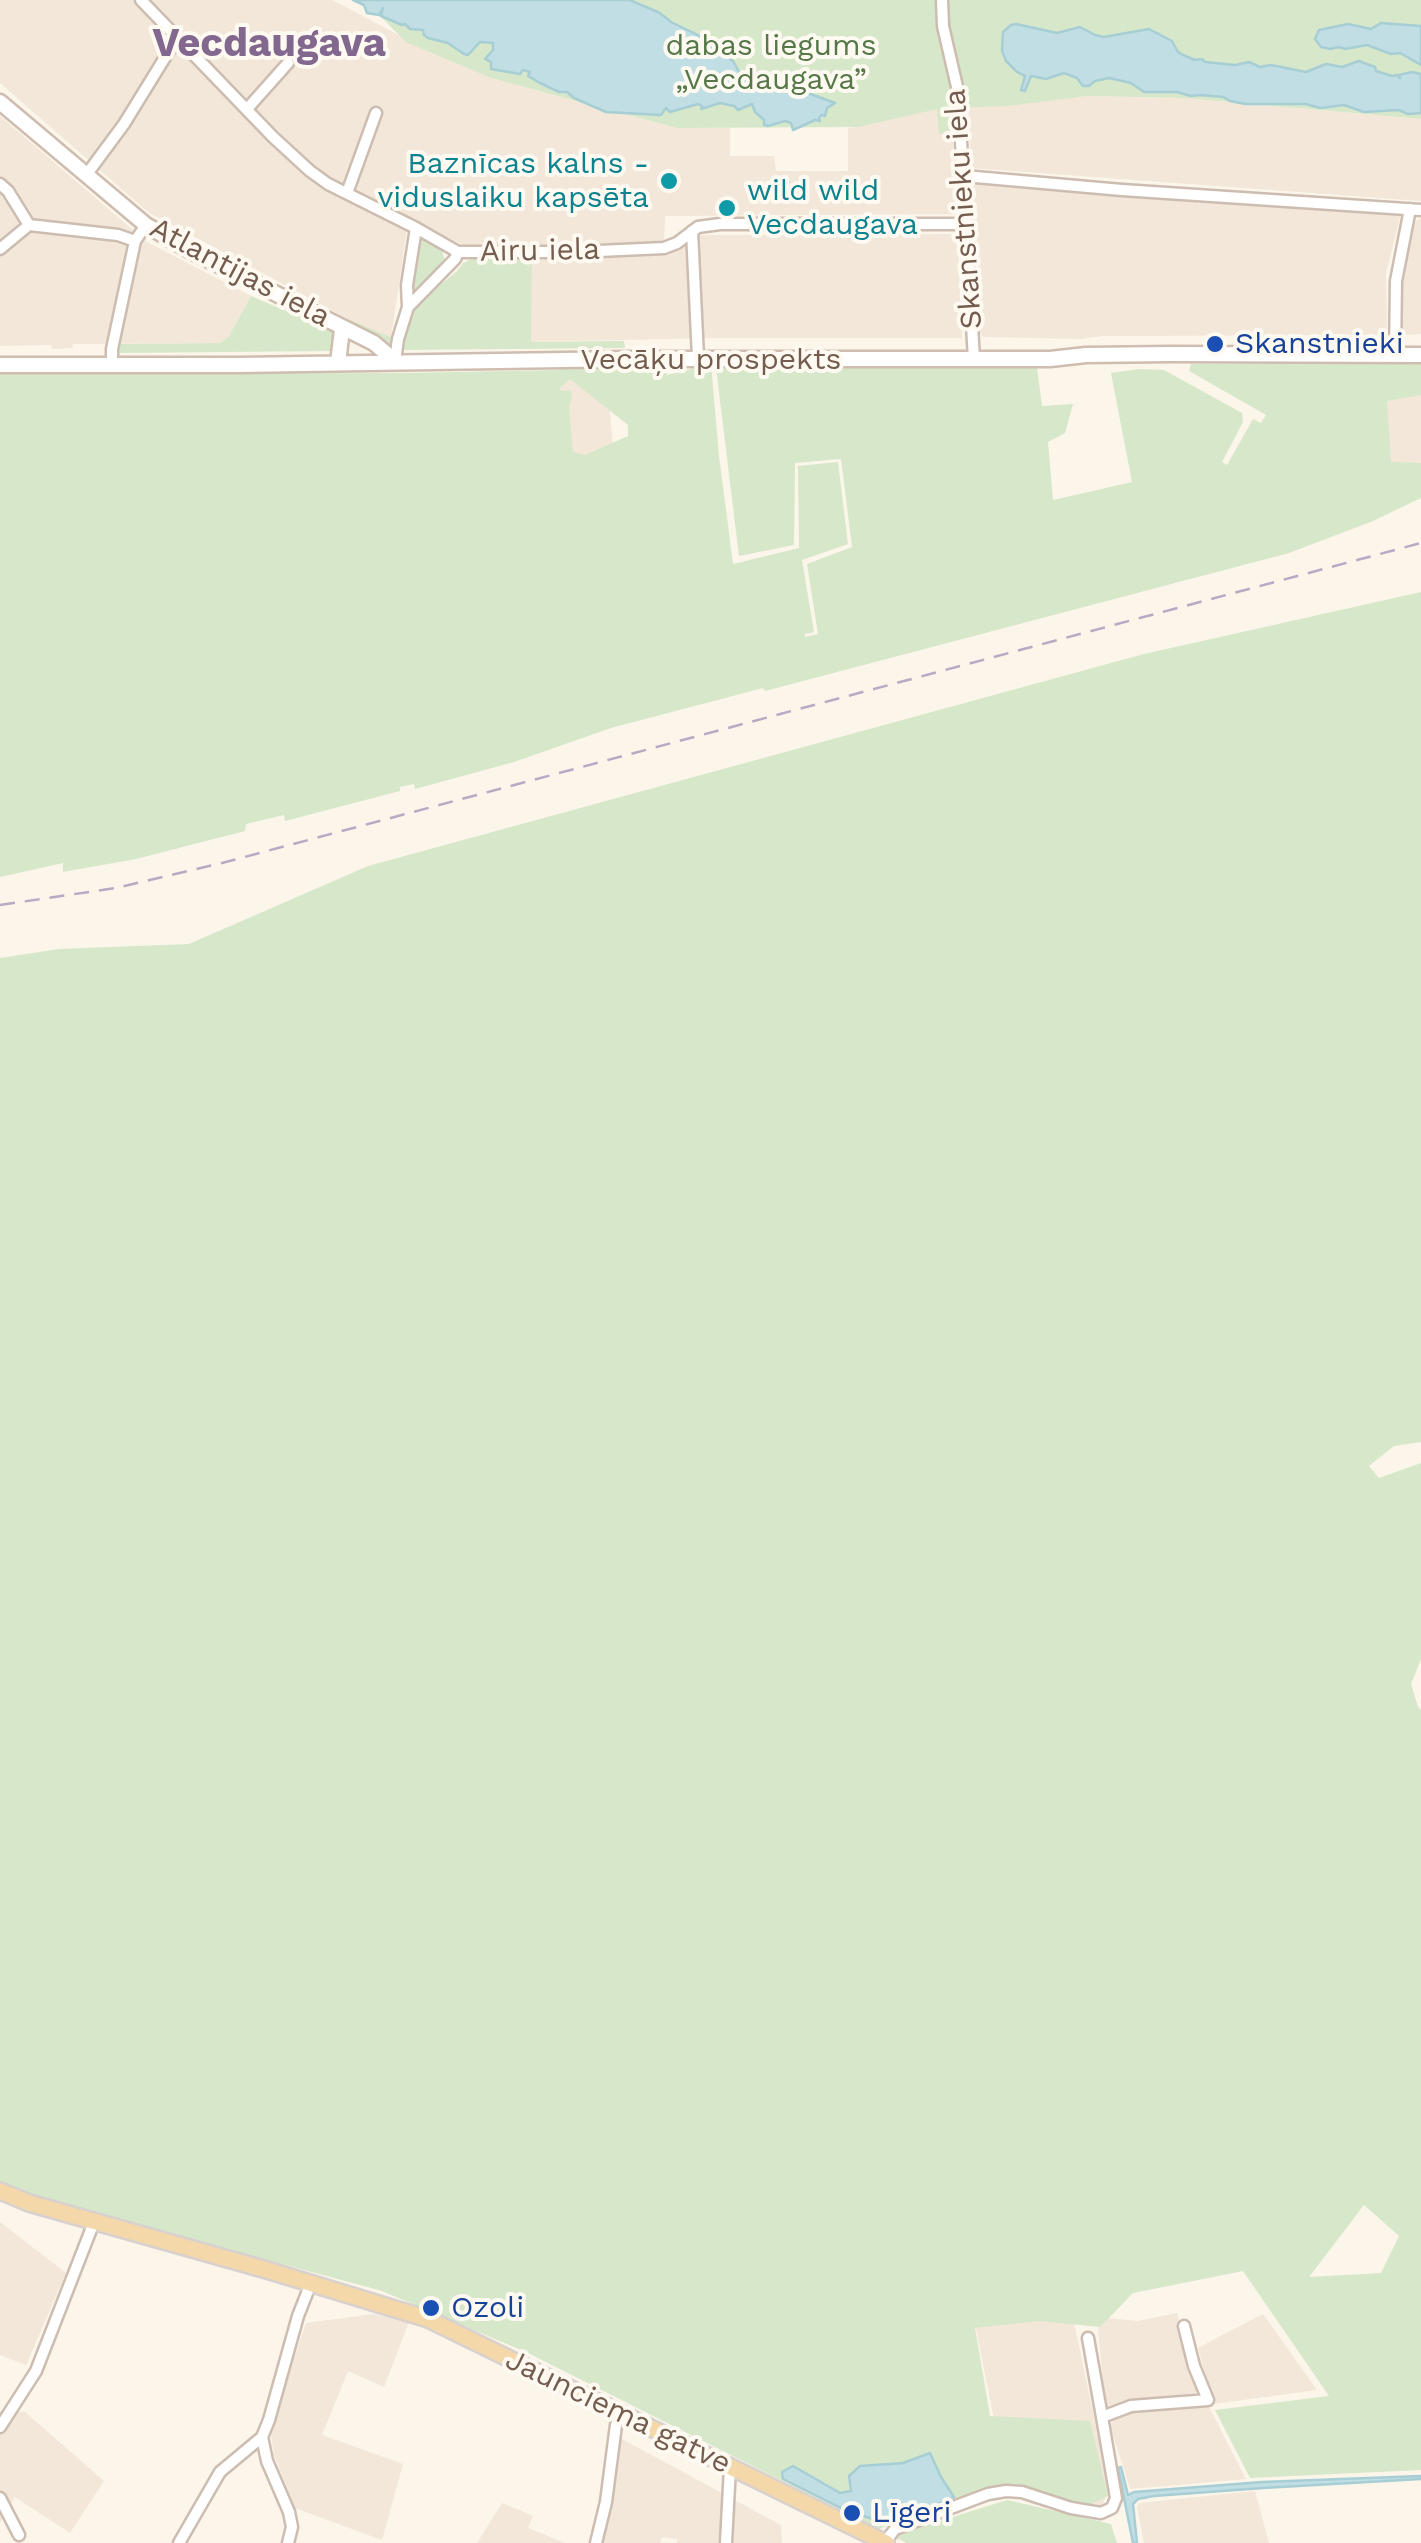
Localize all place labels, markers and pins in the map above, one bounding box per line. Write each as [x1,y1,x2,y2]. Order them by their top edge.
place label: Baznīcas kalns - viduslaiku kapsēta [378,146,649,216]
marker: Baznīcas kalns - viduslaiku kapsēta [658,170,680,192]
place label: wild wild Vecdaugava [747,173,918,244]
marker: wild wild Vecdaugava [716,197,738,219]
place label: Skanstnieki [1235,326,1404,362]
marker: Skanstnieki [1204,333,1226,355]
place label: Ozoli [451,2290,524,2326]
marker: Ozoli [420,2297,442,2319]
place label: Līgeri [872,2495,951,2531]
marker: Līgeri [841,2502,863,2524]

